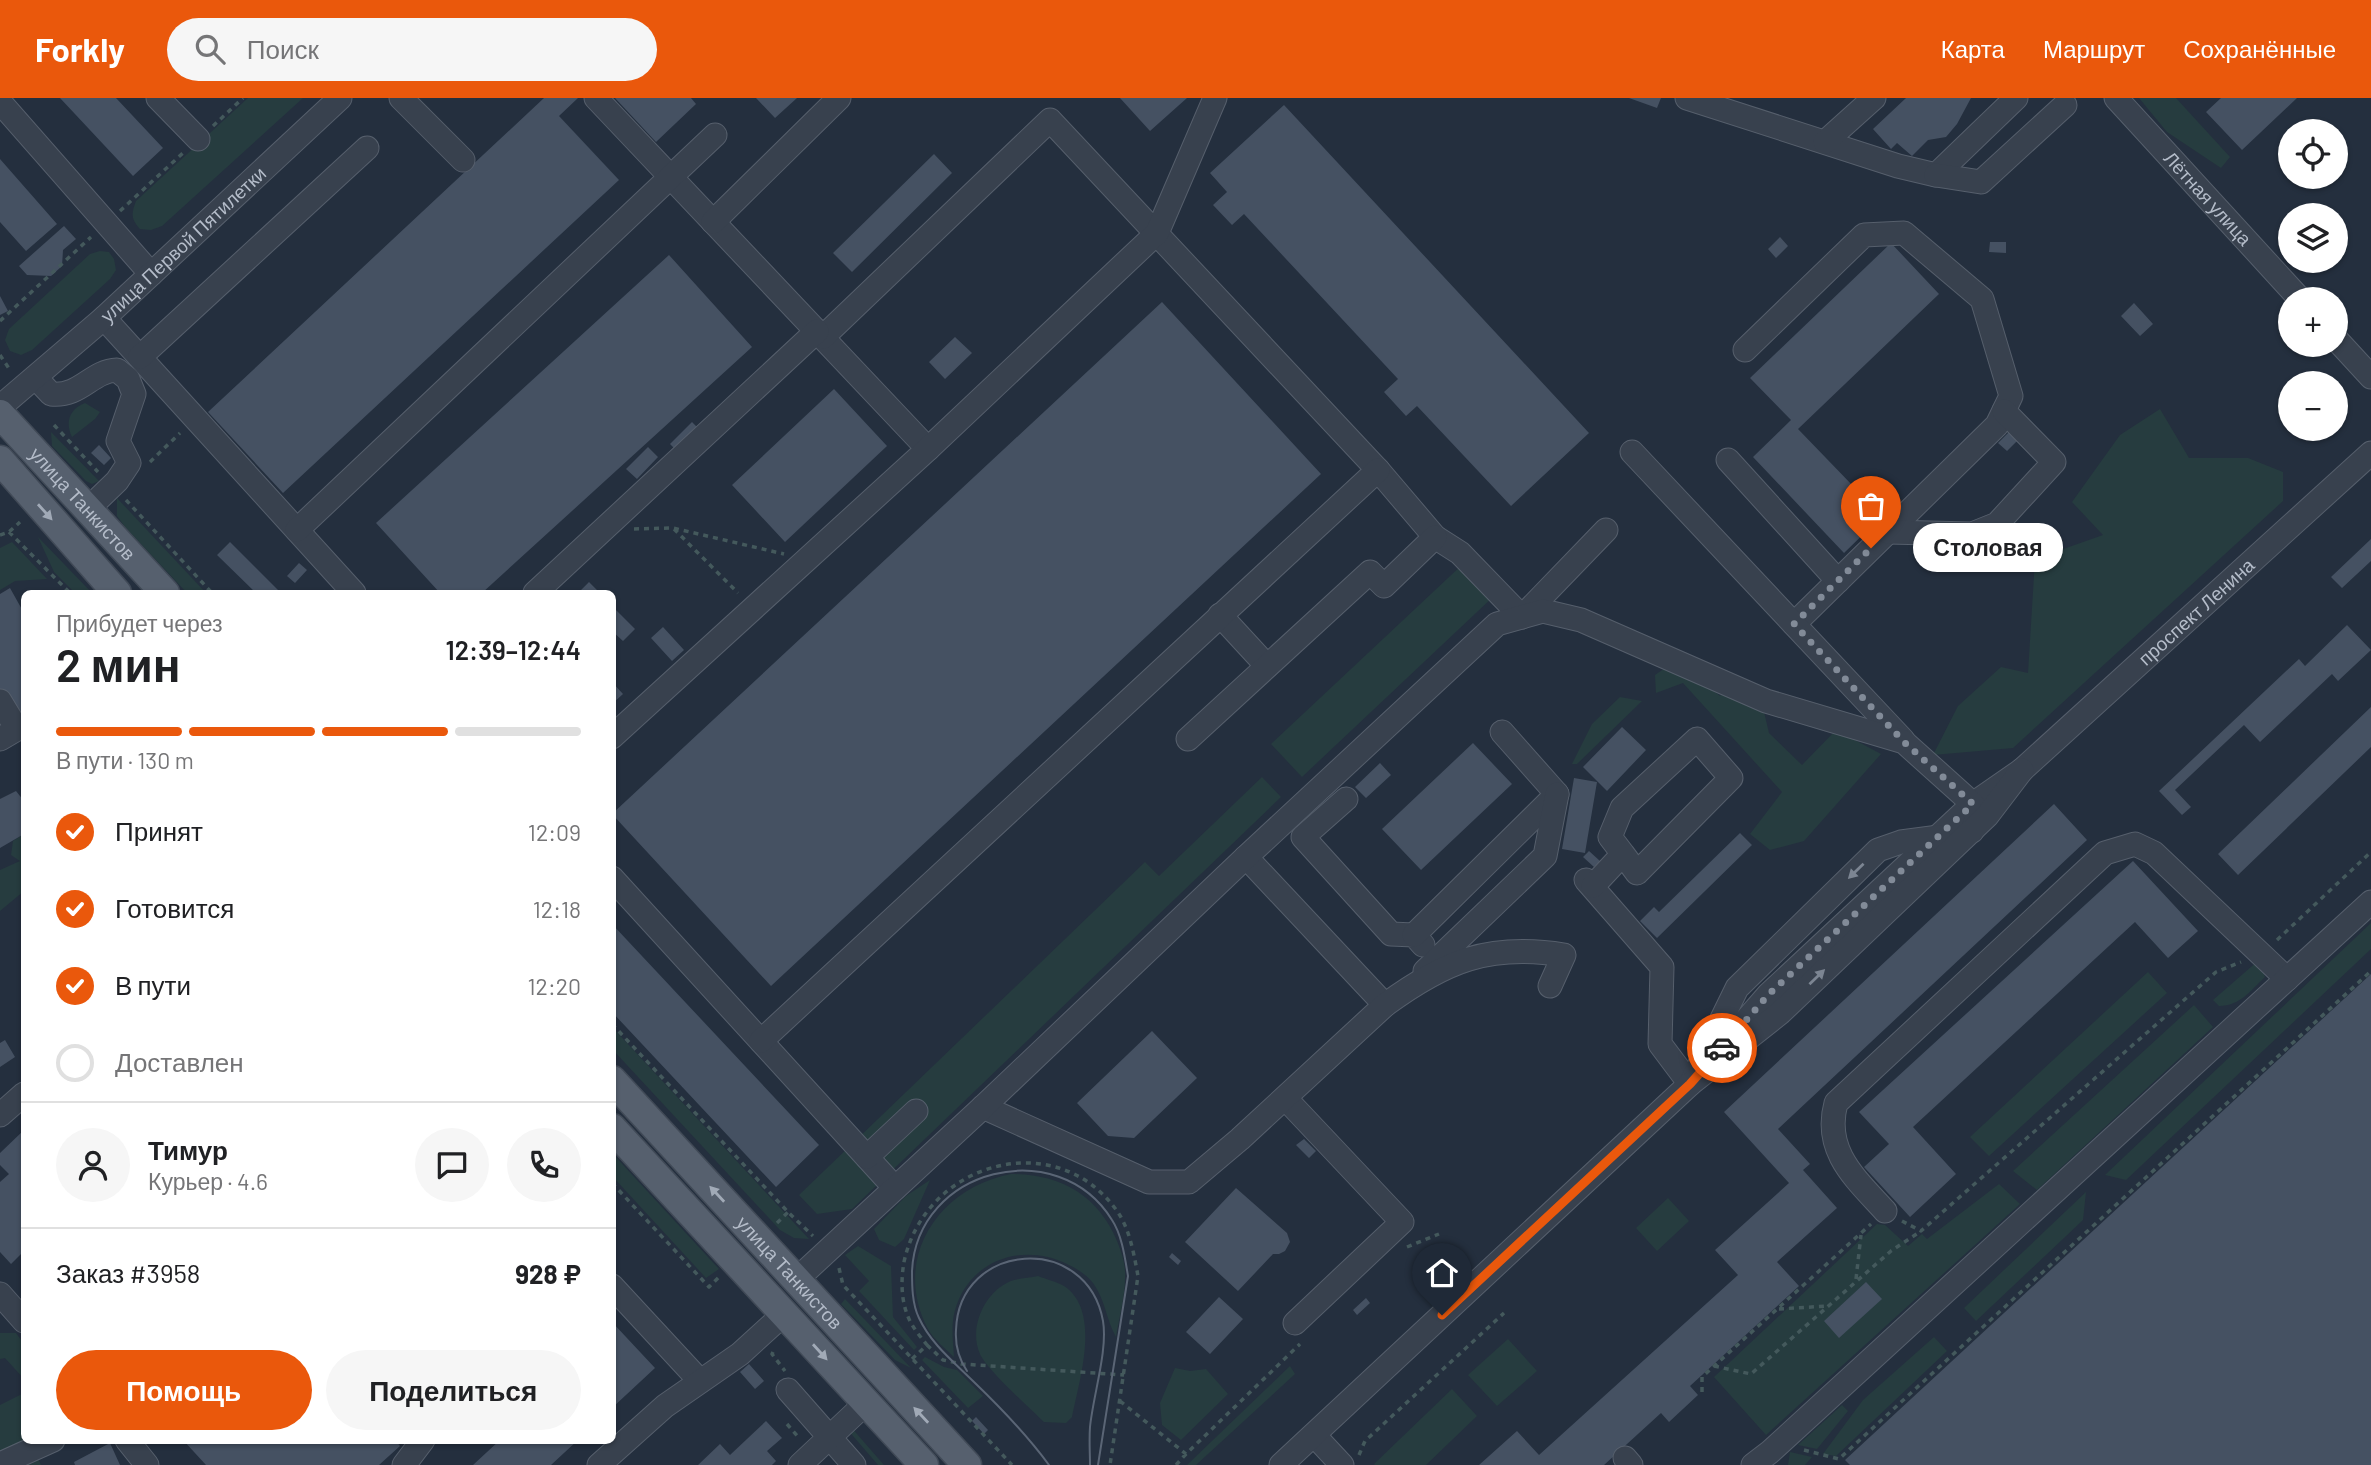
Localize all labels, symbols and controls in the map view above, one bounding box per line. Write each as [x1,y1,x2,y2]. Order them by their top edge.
search box [167,18,657,81]
text: Forkly [35,29,125,69]
icon: search [191,30,229,68]
text: Поиск [247,33,319,64]
text: Карта [1941,34,2005,63]
text: Маршрут [2043,34,2145,63]
text: Сохранённые [2183,34,2336,63]
map controls [2278,119,2348,441]
button: locate [2278,119,2348,189]
street label: Лётная улица [2159,146,2257,250]
street label: улица Первой Пятилетки [95,161,270,327]
button: layers [2278,203,2348,273]
button: + [2278,287,2348,357]
button: − [2278,371,2348,441]
street label: улица Танкистов [25,442,141,565]
pin [1841,476,1901,548]
icon: bag [1852,487,1890,525]
one-way arrow [37,503,52,520]
callout: Столовая [1913,524,2064,573]
text: Столовая [1933,533,2043,561]
street label: проспект Ленина [2133,553,2259,670]
text: Прибудет через [56,609,223,637]
text: 12:39–12:44 [445,634,581,665]
text: 2 мин [56,636,181,691]
text: В пути · 130 m [56,746,194,774]
icon: check [56,813,94,851]
text: Принят [115,815,203,846]
text: 12:09 [528,818,581,846]
one-way arrow [1848,863,1865,880]
icon: check [56,890,94,928]
text: Готовится [115,892,234,923]
text: 12:18 [533,895,581,923]
icon: check [56,967,94,1005]
text: В пути [115,969,191,1000]
one-way arrow [1808,970,1825,986]
text: 12:20 [528,972,581,1000]
courier [1687,1013,1757,1083]
icon: car [1703,1029,1741,1067]
text: Доставлен [115,1046,244,1077]
button: person [56,1128,130,1202]
button: chat [415,1128,489,1202]
button: phone [507,1128,581,1202]
text: Тимур [148,1134,228,1165]
text: Курьер · 4.6 [148,1167,268,1195]
one-way arrow [709,1185,725,1203]
street label: улица Танкистов [732,1211,848,1334]
pin [1412,1243,1472,1315]
icon: home [1423,1254,1461,1292]
text: Заказ #3958 [56,1257,200,1288]
text: 928 ₽ [515,1258,581,1289]
one-way arrow [812,1343,828,1361]
button: Помощь [56,1350,312,1430]
button: Поделиться [326,1350,581,1430]
one-way arrow [913,1406,929,1424]

